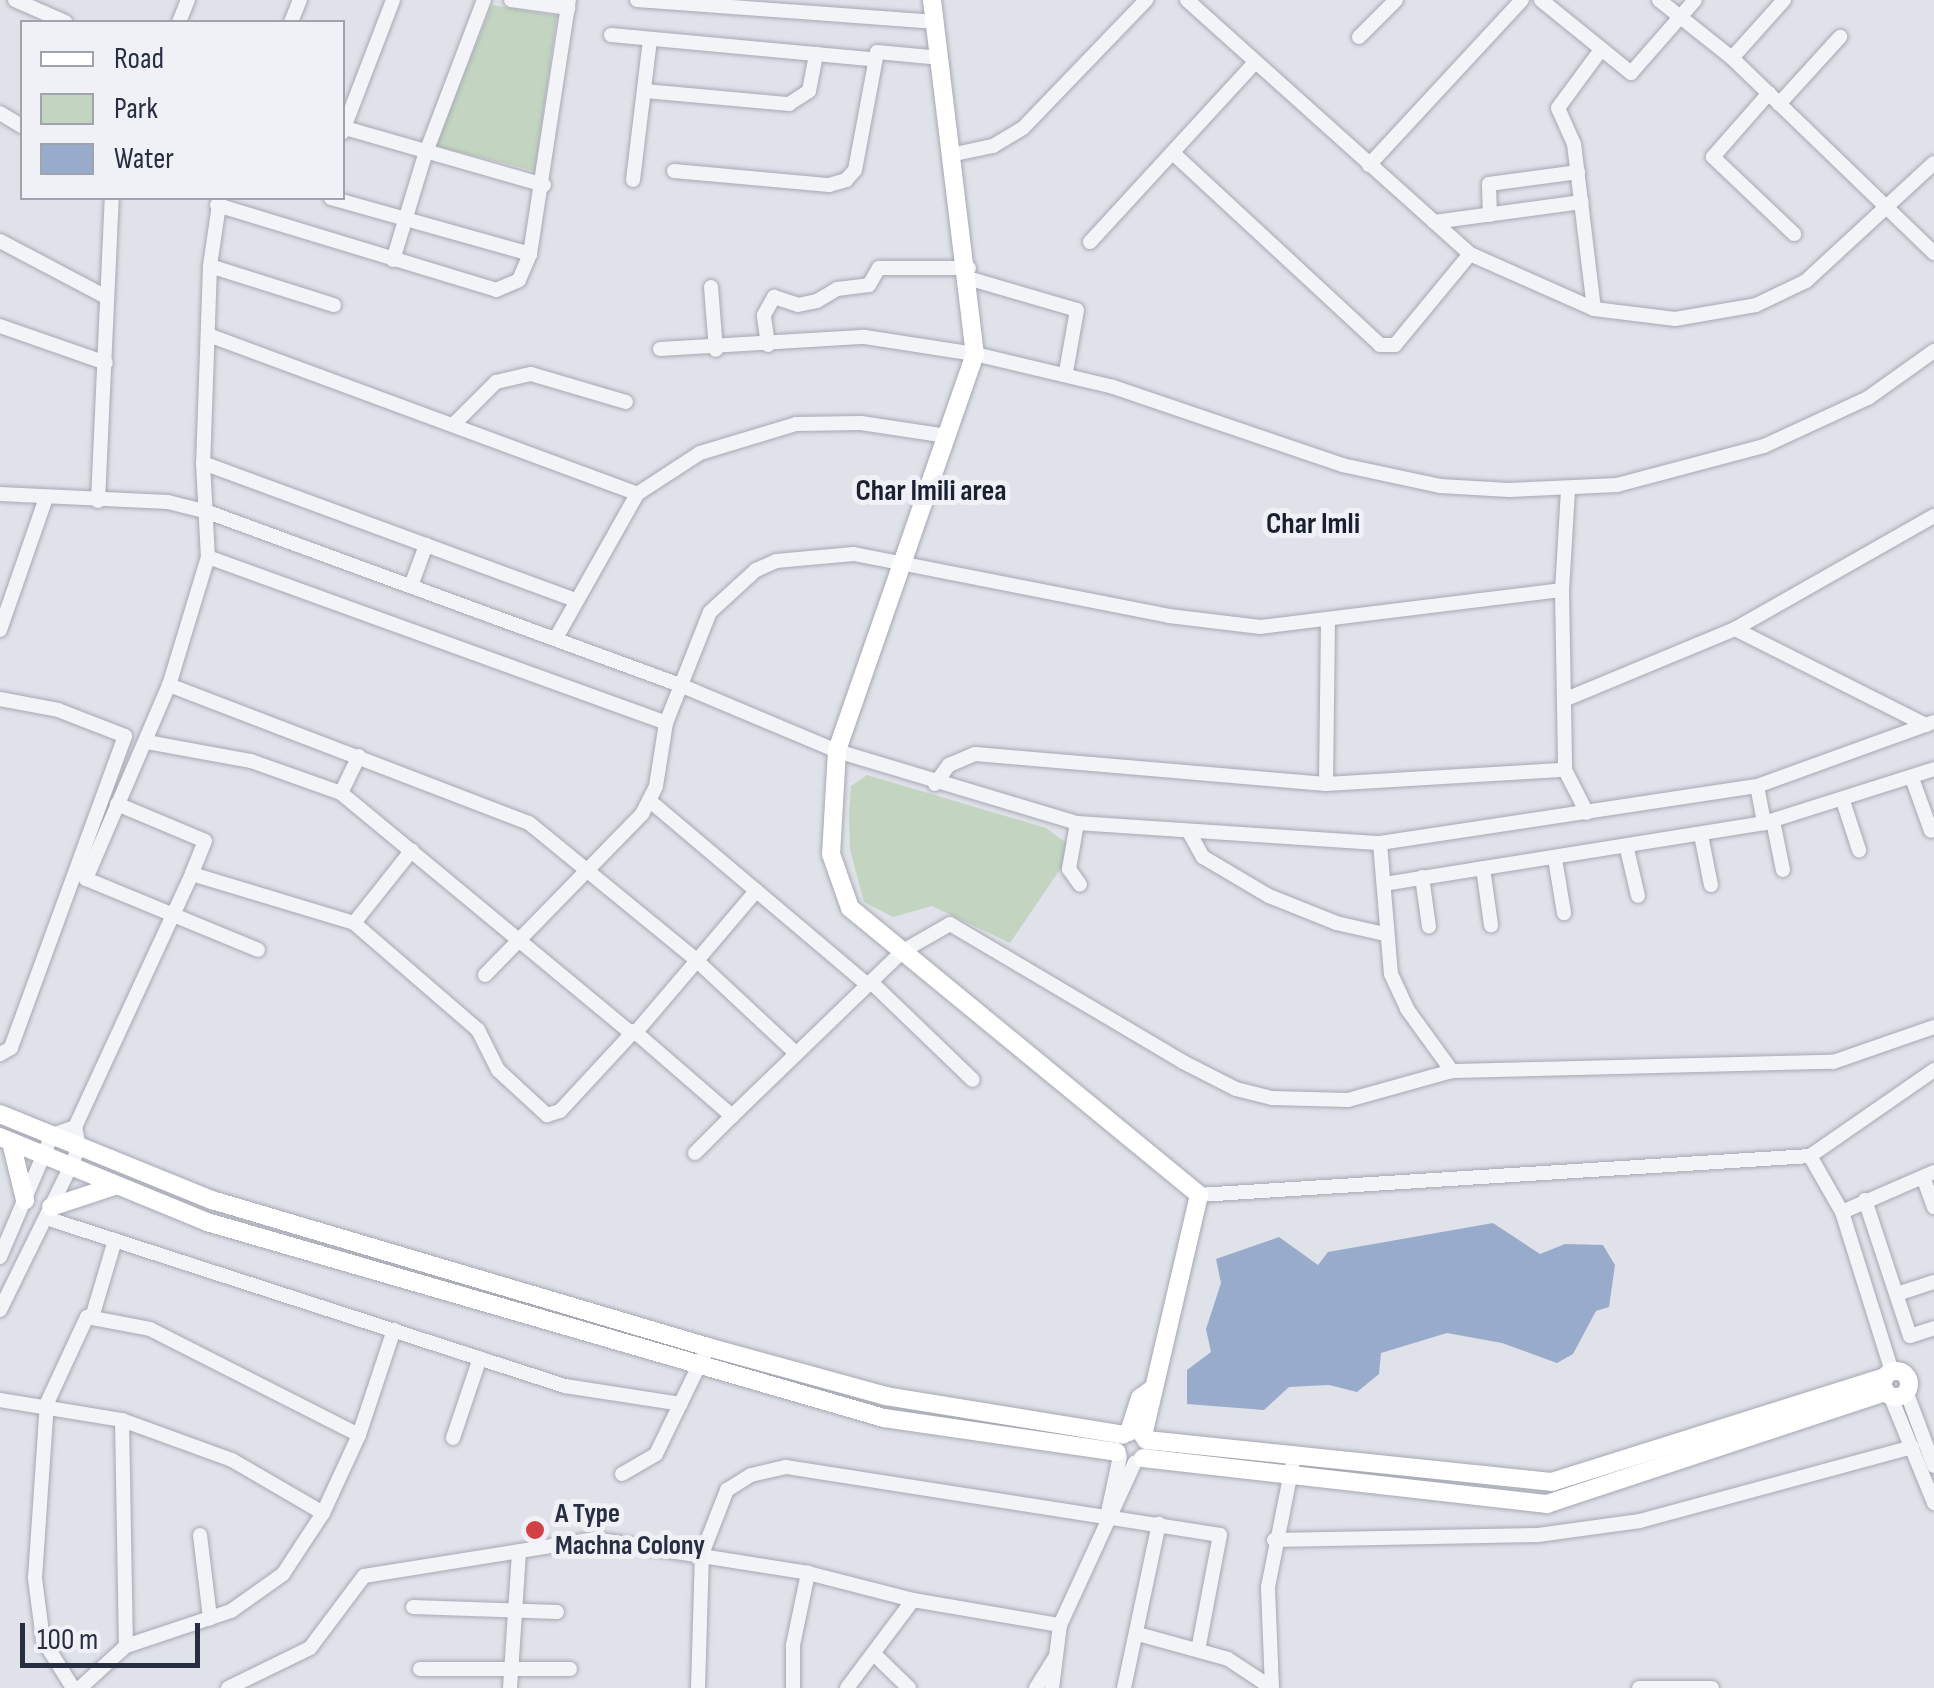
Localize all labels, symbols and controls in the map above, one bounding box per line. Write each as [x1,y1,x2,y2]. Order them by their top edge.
legend [20,20,345,200]
text: Road [114,41,164,77]
text: Park [114,91,158,127]
text: Water [114,141,174,177]
district label: Char Imili area [855,473,1007,509]
district label: Char Imli [1266,506,1360,542]
place label: A Type Machna Colony [555,1497,705,1563]
marker: A Type Machna Colony [524,1519,546,1541]
scale bar [25,1603,205,1665]
text: 100 m [37,1622,98,1658]

